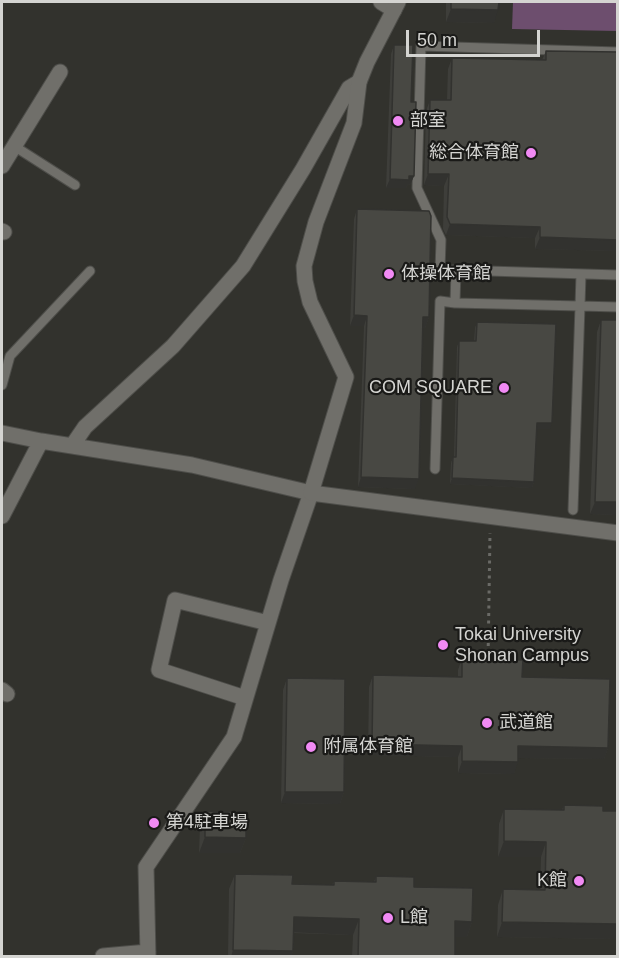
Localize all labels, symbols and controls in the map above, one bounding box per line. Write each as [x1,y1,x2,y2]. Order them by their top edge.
scale bar [409,18,542,56]
text: 50 m [417,30,457,50]
place label: 部室 [410,110,446,132]
marker: 部室 [391,114,405,128]
place label: 総合体育館 [429,142,519,164]
marker: 総合体育館 [524,146,538,160]
place label: 体操体育館 [401,263,491,285]
marker: 体操体育館 [382,267,396,281]
place label: COM SQUARE [369,377,492,399]
marker: COM SQUARE [497,381,511,395]
place label: Tokai University Shonan Campus [455,624,589,666]
marker: Tokai University Shonan Campus [436,638,450,652]
place label: 武道館 [499,712,553,734]
marker: 武道館 [480,716,494,730]
place label: 附属体育館 [323,736,413,758]
marker: 附属体育館 [304,740,318,754]
place label: 第4駐車場 [166,812,248,834]
marker: 第4駐車場 [147,816,161,830]
place label: K館 [537,870,567,892]
marker: K館 [572,874,586,888]
place label: L館 [400,907,428,929]
marker: L館 [381,911,395,925]

